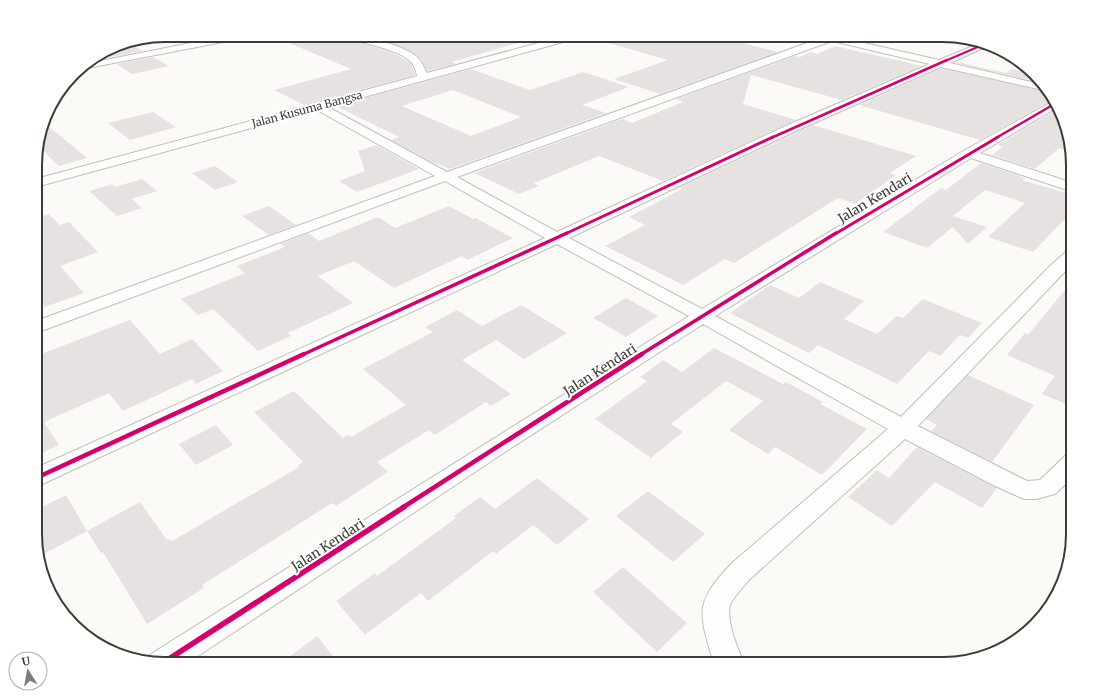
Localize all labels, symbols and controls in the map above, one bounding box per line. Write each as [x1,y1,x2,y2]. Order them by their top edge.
street label: Jalan Kusuma Bangsa [249,87,364,131]
street label: Jalan Kendari [834,169,915,227]
street label: Jalan Kendari [559,340,640,400]
street label: Jalan Kendari [287,515,368,575]
north arrow [8,651,48,691]
text: U [21,653,32,669]

